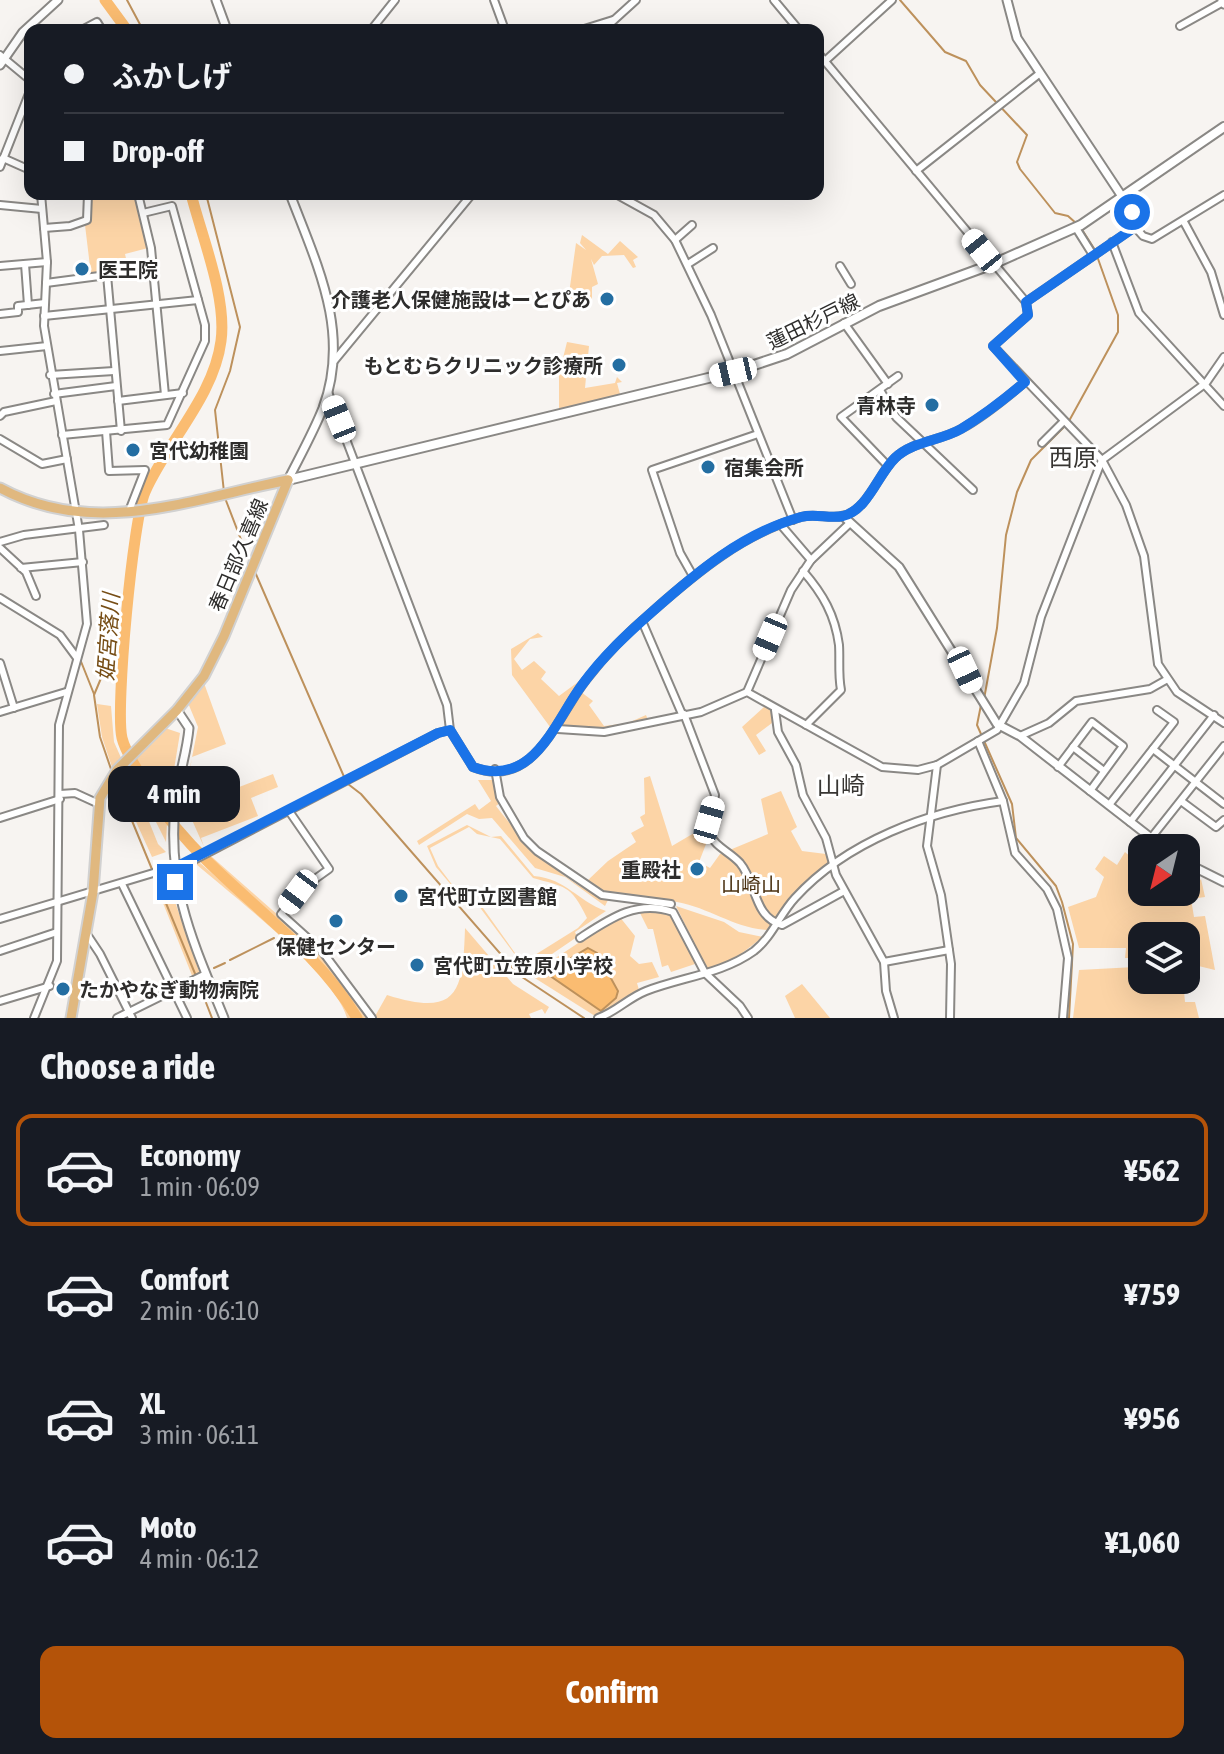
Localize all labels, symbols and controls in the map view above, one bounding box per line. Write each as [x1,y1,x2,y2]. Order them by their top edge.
text: ふかしげ [112,59,232,93]
text: Drop-off [112,134,204,168]
route start [1114,194,1150,230]
car [958,225,1006,277]
place label: 医王院 [98,258,158,281]
marker: 医王院 [73,260,91,278]
place label: 介護老人保健施設はーとぴあ [331,288,591,311]
street label: 蓮田杉戸線 [763,289,863,353]
marker: 介護老人保健施設はーとぴあ [598,290,616,308]
place label: もとむらクリニック診療所 [363,354,603,377]
car [707,355,759,389]
marker: もとむらクリニック診療所 [610,356,628,374]
car [319,392,359,446]
place label: 青林寺 [856,394,916,417]
marker: 青林寺 [923,396,941,414]
place label: 宮代幼稚園 [149,439,249,462]
marker: 宮代幼稚園 [124,441,142,459]
district label: 西原 [1049,444,1097,471]
place label: 宿集会所 [724,456,804,479]
marker: 宿集会所 [699,458,717,476]
street label: 春日部久喜線 [204,495,272,615]
water label: 姫宮落川 [92,590,124,682]
car [750,610,790,664]
car [944,643,986,697]
callout: 4 min [109,766,241,822]
district label: 山崎 [817,772,865,799]
text: 4 min [147,779,201,809]
car [691,794,727,846]
north arrow [1128,834,1200,906]
map controls [1128,834,1200,994]
place label: 重殿社 [621,858,681,881]
marker: 重殿社 [688,860,706,878]
route end [157,864,193,900]
car [274,866,322,918]
park label: 山崎山 [721,873,781,896]
place label: 宮代町立図書館 [417,885,557,908]
marker: 宮代町立図書館 [392,887,410,905]
marker: 保健センター [327,912,345,930]
button: layers [1128,922,1200,994]
place label: 保健センター [276,935,396,958]
place label: 宮代町立笠原小学校 [433,954,613,977]
marker: 宮代町立笠原小学校 [408,956,426,974]
place label: たかやなぎ動物病院 [79,978,259,1001]
marker: たかやなぎ動物病院 [54,980,72,998]
text: Choose a ride [40,1045,215,1087]
icon: car [44,1134,116,1206]
text: Economy [140,1138,241,1172]
text: ¥562 [1124,1153,1180,1187]
text: 1 min · 06:09 [140,1172,260,1202]
icon: car [44,1258,116,1330]
text: Comfort [140,1262,229,1296]
text: ¥759 [1124,1277,1180,1311]
text: 2 min · 06:10 [140,1296,259,1326]
icon: car [44,1382,116,1454]
text: XL [140,1386,165,1420]
text: ¥956 [1124,1401,1180,1435]
text: 3 min · 06:11 [140,1420,259,1450]
icon: car [44,1506,116,1578]
text: Moto [140,1510,197,1544]
text: ¥1,060 [1105,1525,1180,1559]
text: 4 min · 06:12 [140,1544,259,1574]
button: Confirm [40,1646,1184,1738]

